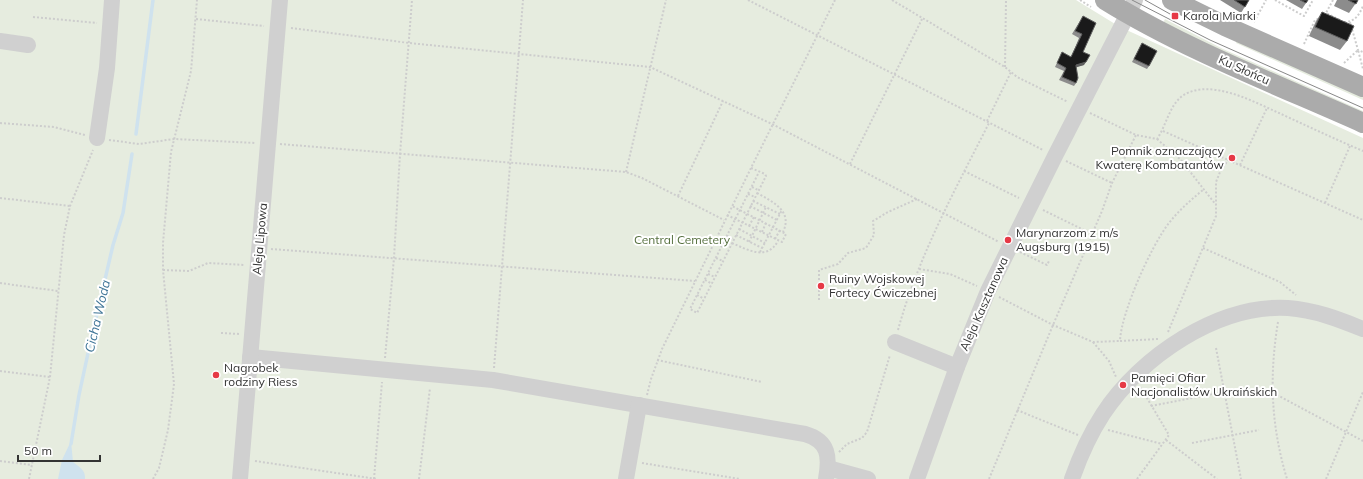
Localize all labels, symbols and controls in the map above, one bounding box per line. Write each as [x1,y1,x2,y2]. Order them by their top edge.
place label: Karola Miarki [1183,8,1256,23]
marker: Karola Miarki [1170,11,1180,21]
street label: Ku Słońcu [1216,52,1272,88]
place label: Pomnik oznaczający Kwaterę Kombatantów [1096,143,1225,172]
marker: Pomnik oznaczający Kwaterę Kombatantów [1227,153,1237,163]
street label: Aleja Lipowa [249,202,270,276]
place label: Marynarzom z m/s Augsburg (1915) [1016,225,1118,254]
park label: Central Cemetery [634,232,731,247]
marker: Marynarzom z m/s Augsburg (1915) [1003,235,1013,245]
street label: Aleja Kasztanowa [956,255,1011,353]
place label: Ruiny Wojskowej Fortecy Ćwiczebnej [829,271,937,300]
water label: Cicha Woda [81,278,113,354]
marker: Ruiny Wojskowej Fortecy Ćwiczebnej [816,281,826,291]
place label: Nagrobek rodziny Riess [224,360,298,389]
marker: Nagrobek rodziny Riess [211,370,221,380]
place label: Pamięci Ofiar Nacjonalistów Ukraińskich [1131,370,1277,399]
marker: Pamięci Ofiar Nacjonalistów Ukraińskich [1118,380,1128,390]
scale bar [18,437,100,463]
text: 50 m [24,443,52,458]

